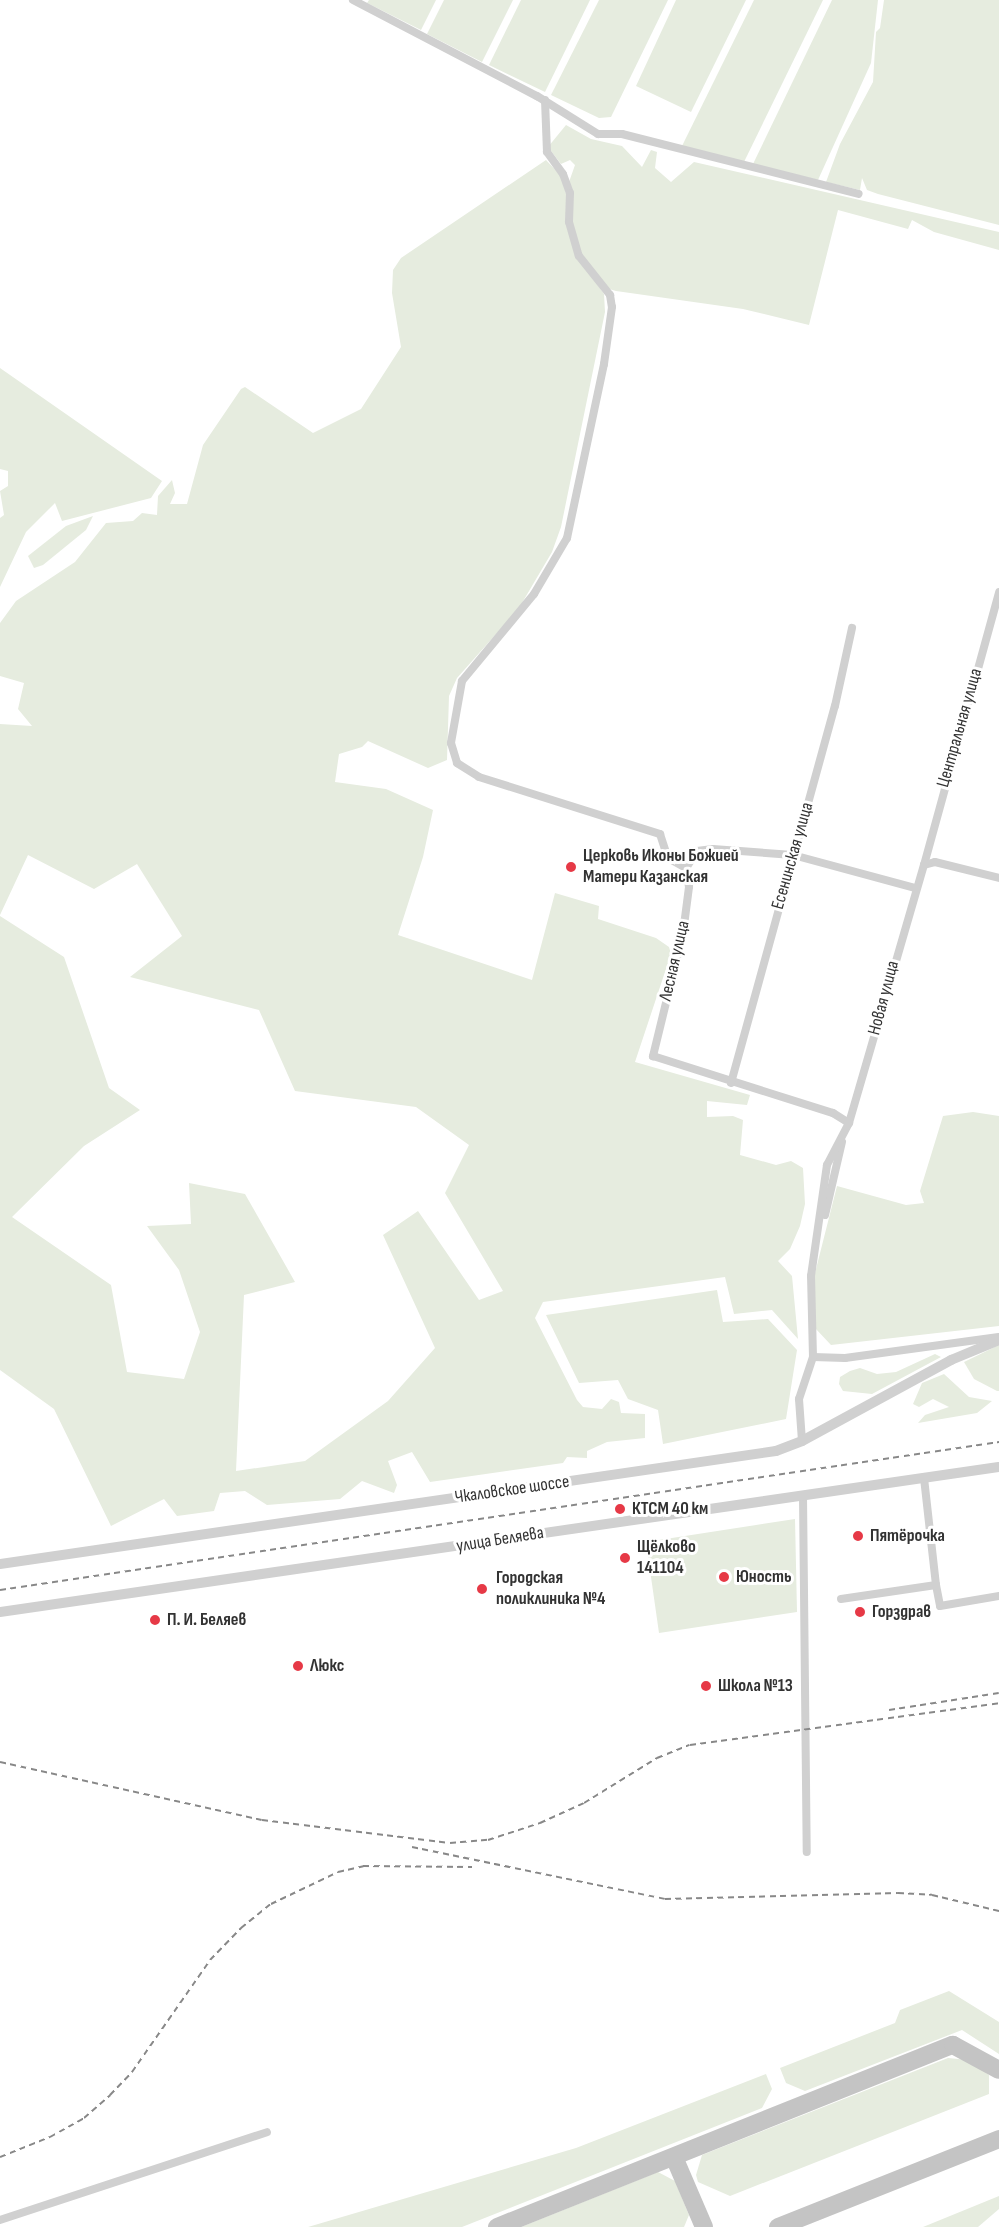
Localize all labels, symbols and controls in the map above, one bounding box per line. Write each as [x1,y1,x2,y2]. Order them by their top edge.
street label: Центральная улица [933,666,987,790]
street label: Есенинская улица [767,800,819,912]
place label: Церковь Иконы Божией Матери Казанская [583,846,739,888]
marker: Церковь Иконы Божией Матери Казанская [564,860,578,874]
street label: Лесная улица [655,919,695,1003]
street label: Новая улица [864,958,904,1038]
street label: Чкаловское шоссе [453,1471,571,1509]
place label: КТСМ 40 км [632,1498,708,1520]
marker: КТСМ 40 км [613,1502,627,1516]
street label: улица Беляева [455,1522,545,1558]
place label: Пятёрочка [870,1525,945,1547]
marker: Пятёрочка [851,1529,865,1543]
place label: Щёлково 141104 [637,1537,696,1580]
marker: Щёлково 141104 [618,1551,632,1565]
place label: Юность [736,1566,792,1588]
place label: Городская поликлиника №4 [496,1568,605,1610]
marker: Юность [717,1570,731,1584]
marker: Городская поликлиника №4 [473,1580,491,1598]
place label: Горздрав [872,1601,931,1623]
marker: Горздрав [853,1605,867,1619]
place label: П. И. Беляев [167,1609,246,1631]
marker: П. И. Беляев [148,1613,162,1627]
place label: Люкс [310,1655,344,1677]
marker: Люкс [291,1659,305,1673]
place label: Школа №13 [718,1675,793,1697]
marker: Школа №13 [699,1679,713,1693]

